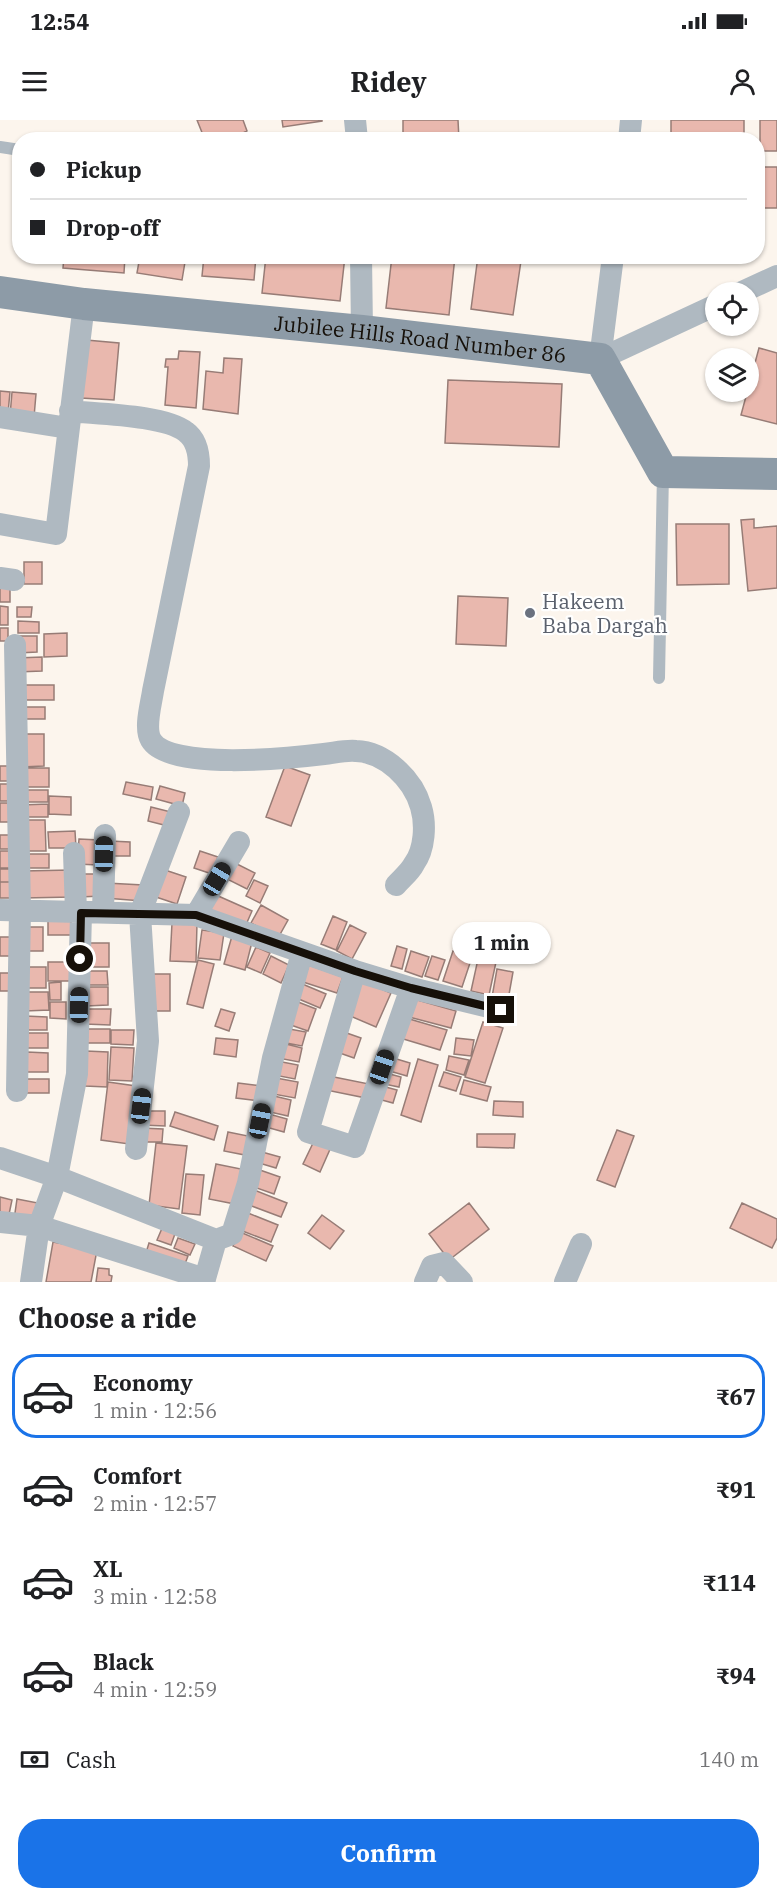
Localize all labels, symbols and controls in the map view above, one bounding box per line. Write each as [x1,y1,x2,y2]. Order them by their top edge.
text: 12:54 [30,7,89,36]
text: Ridey [350,64,427,99]
icon: menu [18,65,51,98]
icon: person [726,65,759,98]
text: Pickup [66,155,142,184]
text: Drop-off [66,213,160,242]
map controls [705,282,759,402]
button: locate [705,282,759,336]
street label: Jubilee Hills Road Number 86 [273,309,568,369]
button: layers [705,348,759,402]
place label: Hakeem Baba Dargah [542,587,668,639]
marker: Hakeem Baba Dargah [523,606,537,620]
car [95,836,113,872]
car [200,859,234,899]
callout: 1 min [452,923,550,965]
text: 1 min [474,929,530,956]
route start [66,945,93,972]
car [70,987,88,1023]
route end [487,996,514,1023]
car [368,1047,396,1087]
car [130,1087,152,1125]
car [248,1102,272,1140]
text: Choose a ride [18,1300,197,1335]
text: Economy [93,1368,193,1397]
icon: car [21,1369,75,1423]
text: ₹67 [715,1382,756,1411]
text: 1 min · 12:56 [93,1397,217,1424]
text: Comfort [93,1461,182,1490]
icon: car [21,1462,75,1516]
text: ₹91 [715,1475,756,1504]
text: 2 min · 12:57 [93,1490,217,1517]
text: XL [93,1554,123,1583]
icon: car [21,1555,75,1609]
text: ₹114 [702,1568,756,1597]
text: 3 min · 12:58 [93,1583,217,1610]
text: Black [93,1647,154,1676]
icon: car [21,1648,75,1702]
text: ₹94 [715,1661,756,1690]
text: 4 min · 12:59 [93,1676,217,1703]
icon: cash [18,1743,51,1776]
text: Cash [66,1745,117,1774]
text: 140 m [699,1746,759,1773]
button: Confirm [18,1819,759,1888]

